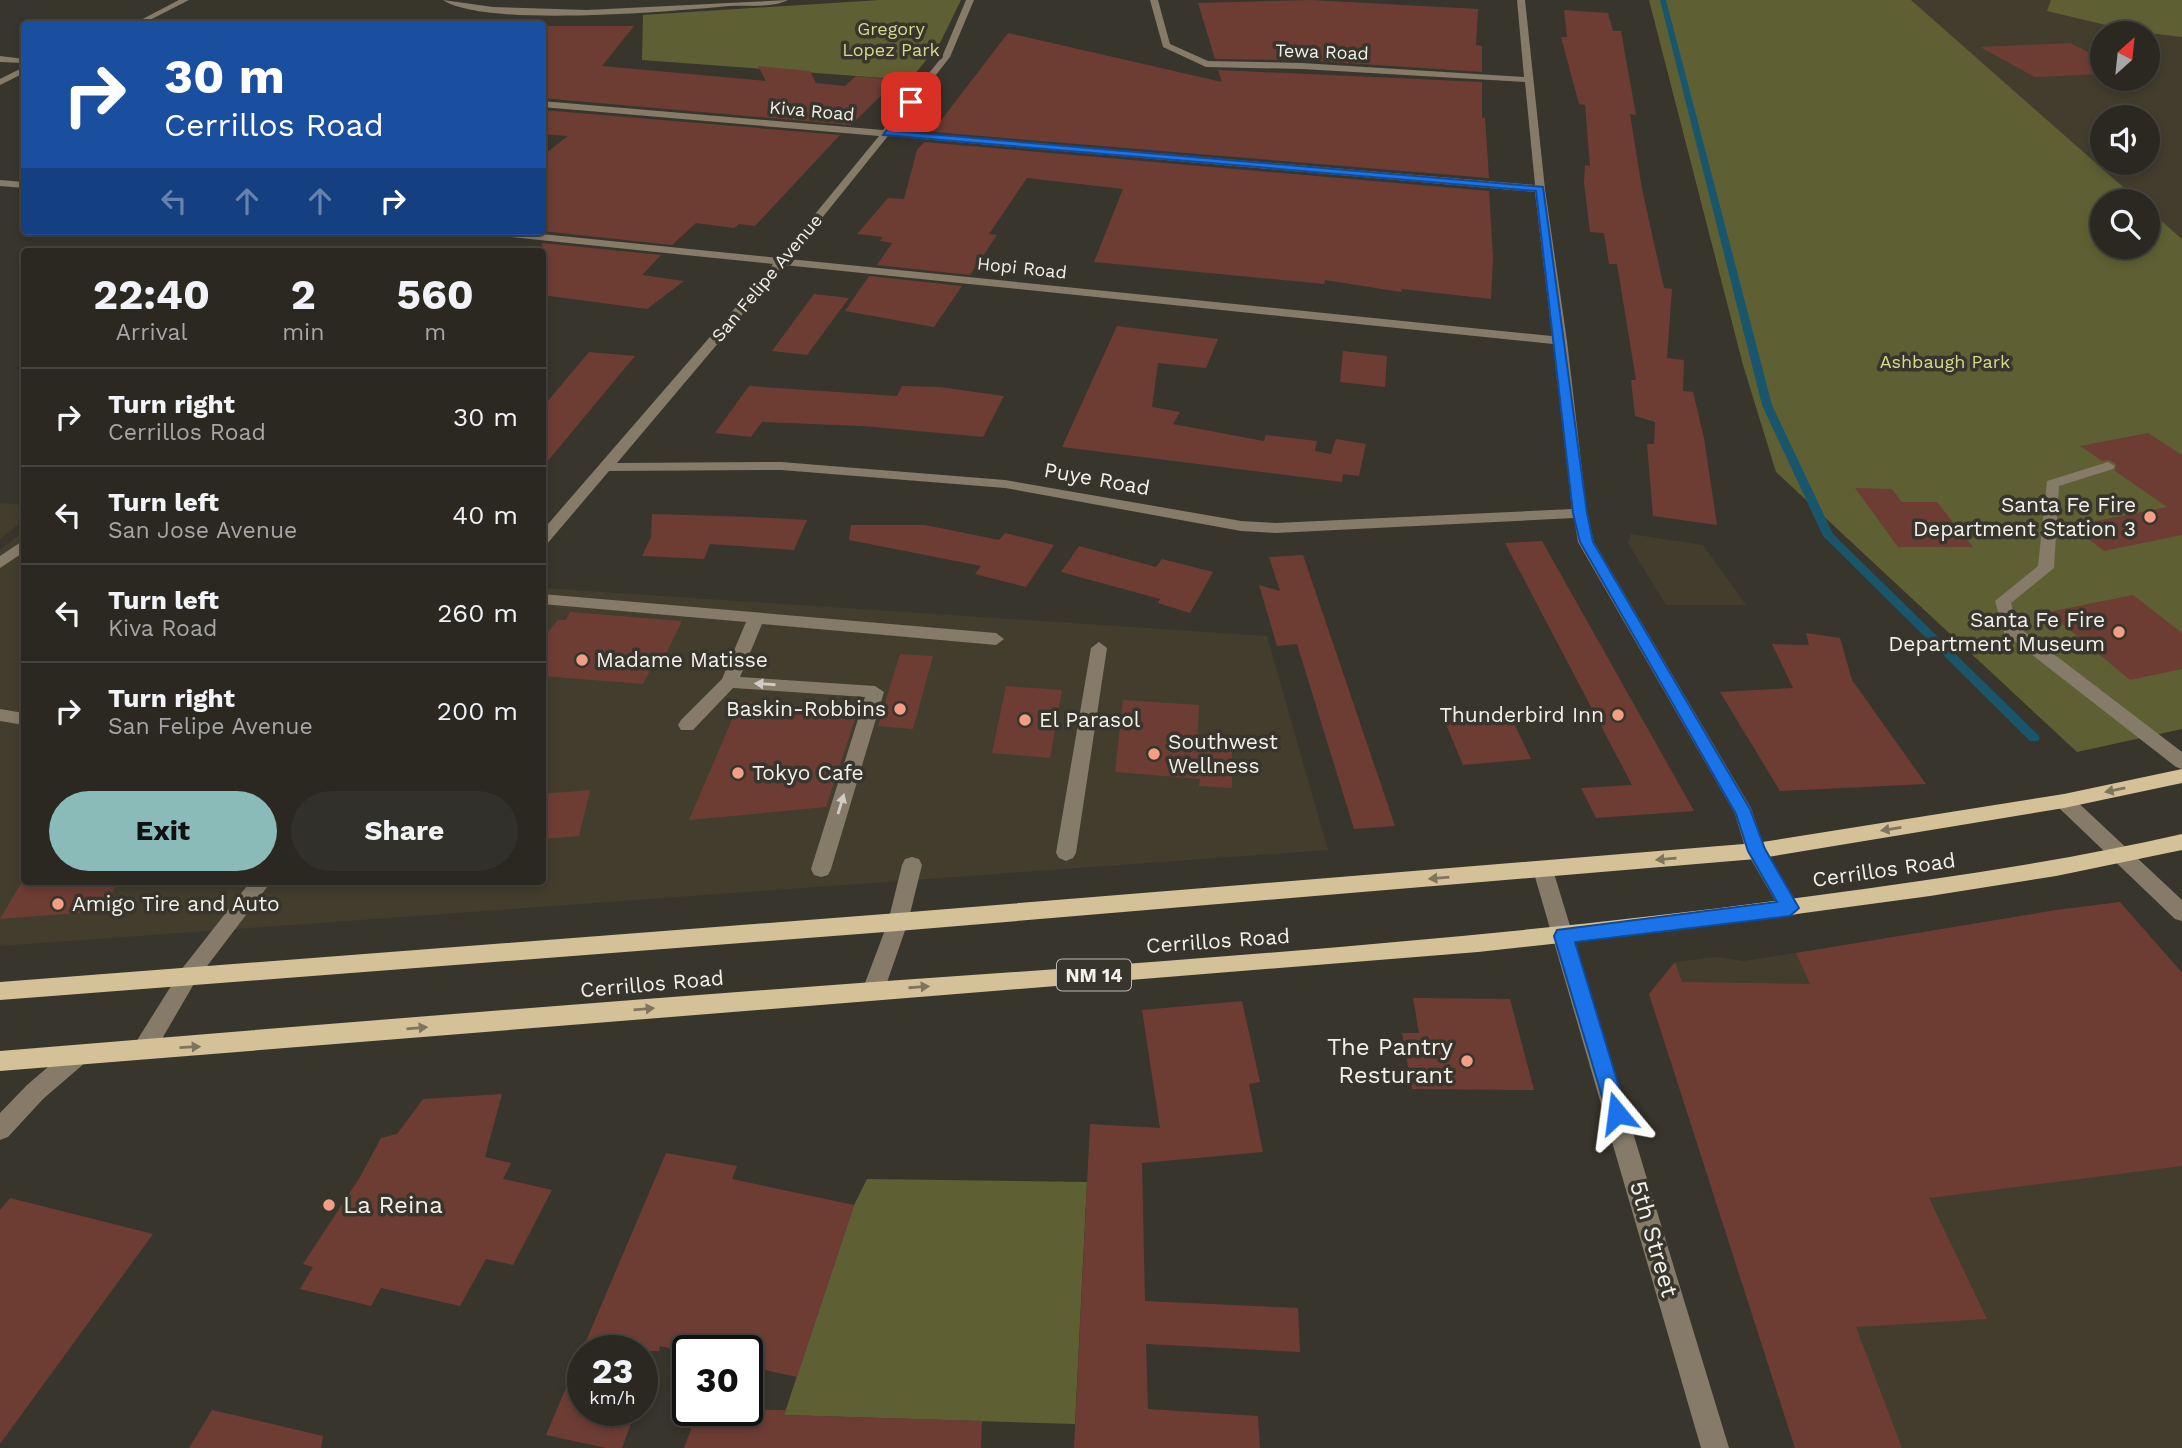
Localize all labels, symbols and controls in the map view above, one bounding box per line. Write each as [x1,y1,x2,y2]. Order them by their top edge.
park label: Gregory Lopez Park [842,18,940,60]
north arrow [2090,21,2160,91]
map controls [2090,21,2160,259]
street label: Tewa Road [1275,39,1369,64]
text: 30 m [164,47,285,105]
icon: right [49,49,140,140]
pin [881,72,941,132]
icon: arrive [892,83,930,121]
street label: Kiva Road [769,96,856,125]
button: sound [2090,105,2160,175]
text: Cerrillos Road [164,106,384,144]
icon: left [155,182,193,220]
icon: ahead [228,182,266,220]
icon: ahead [301,182,339,220]
icon: right [374,182,412,220]
button: search [2090,189,2160,259]
street label: San Felipe Avenue [707,210,826,346]
street label: Hopi Road [976,252,1068,283]
text: 22:40 [93,270,210,319]
text: 2 [291,270,316,319]
text: 560 [397,270,474,319]
text: Arrival [116,319,187,346]
text: min [282,319,324,346]
text: m [424,319,446,346]
park label: Ashbaugh Park [1880,351,2010,372]
text: Turn right [108,389,235,419]
icon: right [49,398,87,436]
text: 30 m [453,402,518,432]
text: Cerrillos Road [108,419,266,446]
street label: Puye Road [1042,457,1152,500]
text: Turn left [108,487,219,517]
place label: Santa Fe Fire Department Station 3 [1913,492,2136,541]
icon: left [49,496,87,534]
text: 40 m [452,500,518,530]
marker: Santa Fe Fire Department Station 3 [2142,509,2158,525]
text: San Jose Avenue [108,517,297,544]
text: Turn left [108,585,219,615]
icon: left [49,594,87,632]
text: 260 m [437,598,518,628]
place label: Santa Fe Fire Department Museum [1888,607,2105,656]
text: Kiva Road [108,615,217,642]
marker: Santa Fe Fire Department Museum [2111,624,2127,640]
place label: Madame Matisse [596,647,768,672]
marker: Madame Matisse [574,652,590,668]
one-way arrow [754,678,776,689]
text: Turn right [108,683,235,713]
icon: right [49,692,87,730]
text: 200 m [437,696,518,726]
place label: Baskin-Robbins [726,696,886,721]
marker: Baskin-Robbins [892,701,908,717]
place label: Thunderbird Inn [1440,702,1604,727]
place label: El Parasol [1039,707,1141,732]
marker: Thunderbird Inn [1610,707,1626,723]
marker: El Parasol [1017,712,1033,728]
text: San Felipe Avenue [108,713,313,740]
place label: Southwest Wellness [1168,729,1278,778]
marker: Southwest Wellness [1146,746,1162,762]
place label: Tokyo Cafe [752,760,864,785]
marker: Tokyo Cafe [730,765,746,781]
one-way arrow [2104,785,2126,796]
button: Exit [49,791,277,871]
button: Share [291,791,518,871]
one-way arrow [836,793,847,814]
one-way arrow [1880,824,1902,835]
street label: Cerrillos Road [1811,847,1957,892]
one-way arrow [1655,854,1677,865]
one-way arrow [1428,873,1450,884]
place label: Amigo Tire and Auto [72,891,280,916]
marker: Amigo Tire and Auto [50,896,66,912]
street label: Cerrillos Road [1145,923,1291,958]
road number: NM 14 [1057,959,1131,990]
street label: Cerrillos Road [579,965,725,1002]
one-way arrow [908,981,930,992]
one-way arrow [633,1003,655,1014]
one-way arrow [406,1022,428,1033]
place label: The Pantry Resturant [1327,1033,1454,1089]
one-way arrow [179,1041,201,1052]
marker: The Pantry Resturant [1459,1053,1475,1069]
position arrow [1580,1076,1654,1150]
street label: 5th Street [1624,1178,1684,1300]
place label: La Reina [343,1191,443,1219]
marker: La Reina [321,1197,337,1213]
speed limit sign: 30 [672,1335,763,1426]
text: 23 [592,1350,633,1392]
text: km/h [589,1387,636,1408]

